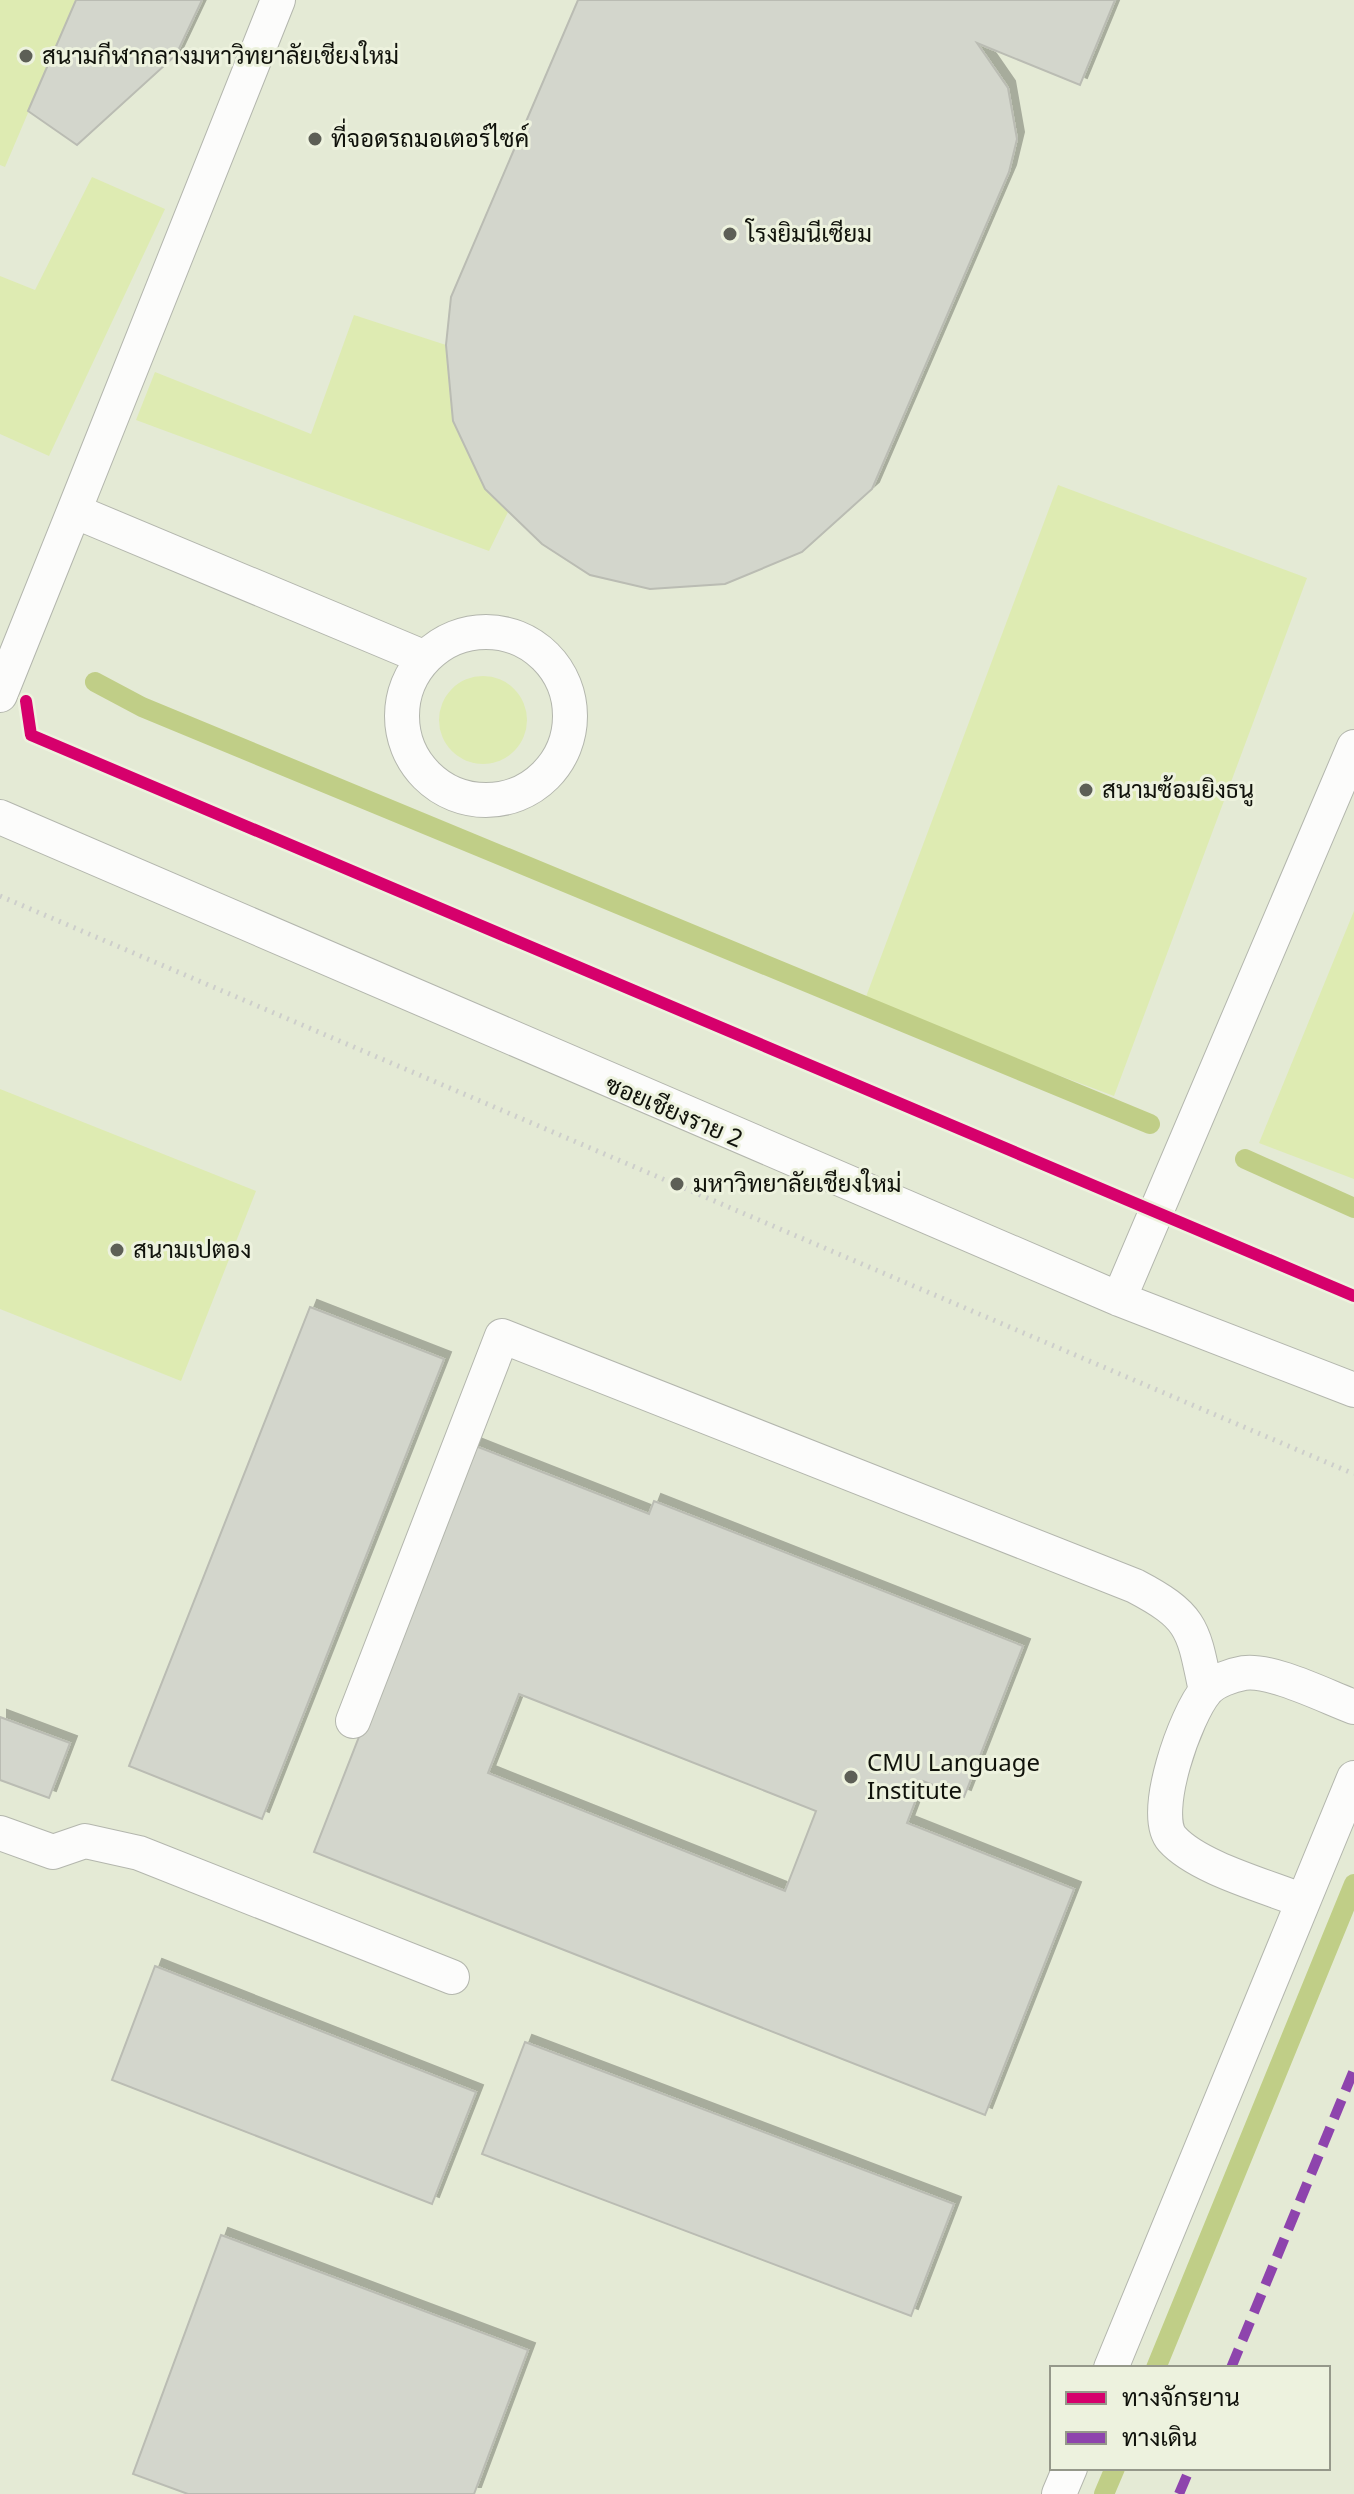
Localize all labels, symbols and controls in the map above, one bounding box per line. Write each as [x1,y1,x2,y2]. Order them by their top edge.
place label: สนามกีฬากลางมหาวิทยาลัยเชียงใหม่ [42,38,399,71]
marker: สนามกีฬากลางมหาวิทยาลัยเชียงใหม่ [17,47,35,65]
place label: ที่จอดรถมอเตอร์ไซค์ [331,118,529,154]
marker: ที่จอดรถมอเตอร์ไซค์ [306,130,324,148]
place label: โรงยิมนีเซียม [744,216,872,249]
marker: โรงยิมนีเซียม [721,225,739,243]
place label: สนามซ้อมยิงธนู [1102,772,1254,807]
marker: สนามซ้อมยิงธนู [1077,781,1095,799]
street label: ซอยเชียงราย 2 [601,1067,748,1154]
place label: มหาวิทยาลัยเชียงใหม่ [693,1166,901,1199]
marker: มหาวิทยาลัยเชียงใหม่ [668,1175,686,1193]
place label: สนามเปตอง [133,1232,251,1265]
marker: สนามเปตอง [108,1241,126,1259]
place label: CMU Language Institute [867,1745,1040,1806]
marker: CMU Language Institute [842,1768,860,1786]
legend [1050,2366,1330,2470]
text: ทางจักรยาน [1122,2380,1240,2413]
text: ทางเดิน [1122,2420,1197,2453]

